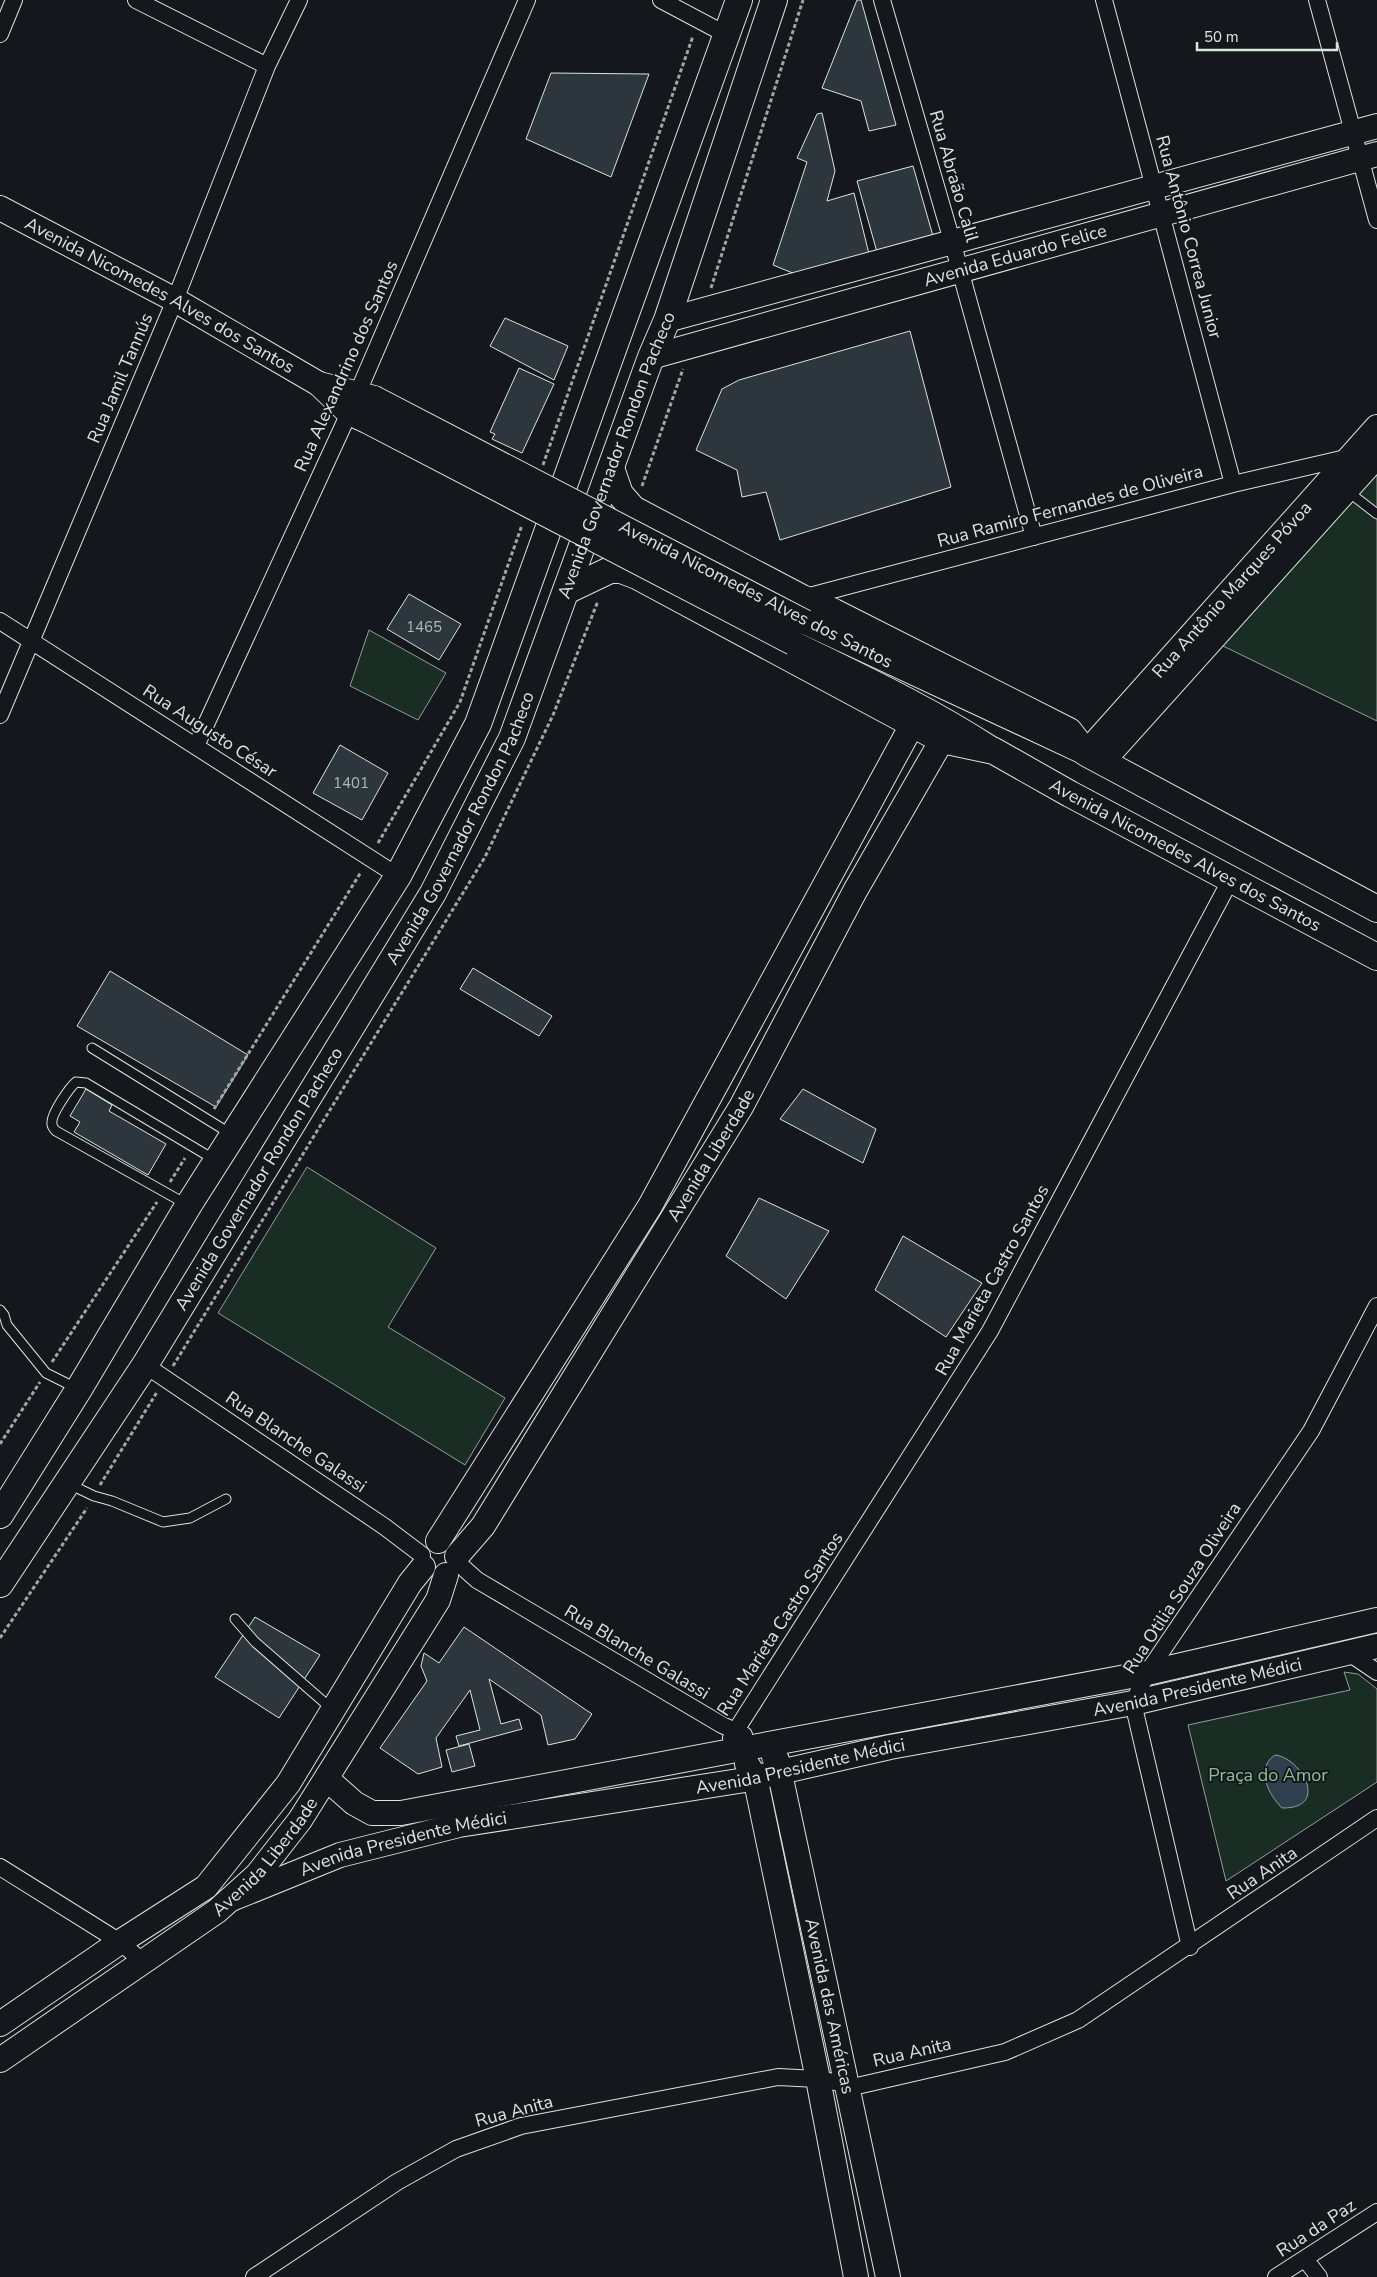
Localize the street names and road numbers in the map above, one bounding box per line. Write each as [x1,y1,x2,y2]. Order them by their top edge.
street label: Rua Abraão Calil [924,107,984,245]
street label: Rua Antônio Correa Junior [1150,133,1228,342]
street label: Avenida Nicomedes Alves dos Santos [21,211,299,379]
street label: Avenida Eduardo Felice [921,218,1109,292]
street label: Rua Alexandrino dos Santos [289,257,403,475]
street label: Rua Jamil Tannús [82,309,158,447]
street label: Avenida Governador Rondon Pacheco [552,309,681,602]
street label: Rua Ramiro Fernandes de Oliveira [935,459,1205,553]
street label: Rua Antônio Marques Póvoa [1146,496,1317,683]
street label: Avenida Nicomedes Alves dos Santos [615,514,897,674]
street label: Rua Augusto César [138,679,282,784]
street label: Avenida Governador Rondon Pacheco [380,688,540,969]
street label: Avenida Nicomedes Alves dos Santos [1045,773,1325,937]
street label: Avenida Governador Rondon Pacheco [169,1042,348,1315]
street label: Avenida Liberdade [661,1085,760,1226]
street label: Rua Marieta Castro Santos [929,1180,1055,1380]
street label: Rua Blanche Galassi [221,1386,371,1498]
street label: Rua Otilia Souza Oliveira [1117,1498,1247,1678]
street label: Rua Marieta Castro Santos [711,1527,849,1721]
street label: Rua Blanche Galassi [560,1599,714,1705]
street label: Avenida Presidente Médici [1091,1652,1304,1722]
street label: Avenida Presidente Médici [694,1733,907,1800]
street label: Avenida Liberdade [207,1793,323,1922]
street label: Avenida Presidente Médici [296,1806,508,1882]
street label: Rua Anita [1222,1841,1302,1905]
street label: Avenida das Américas [799,1916,860,2096]
street label: Rua Anita [870,2031,954,2073]
street label: Rua Anita [472,2089,556,2133]
street label: Rua da Paz [1272,2193,1360,2263]

